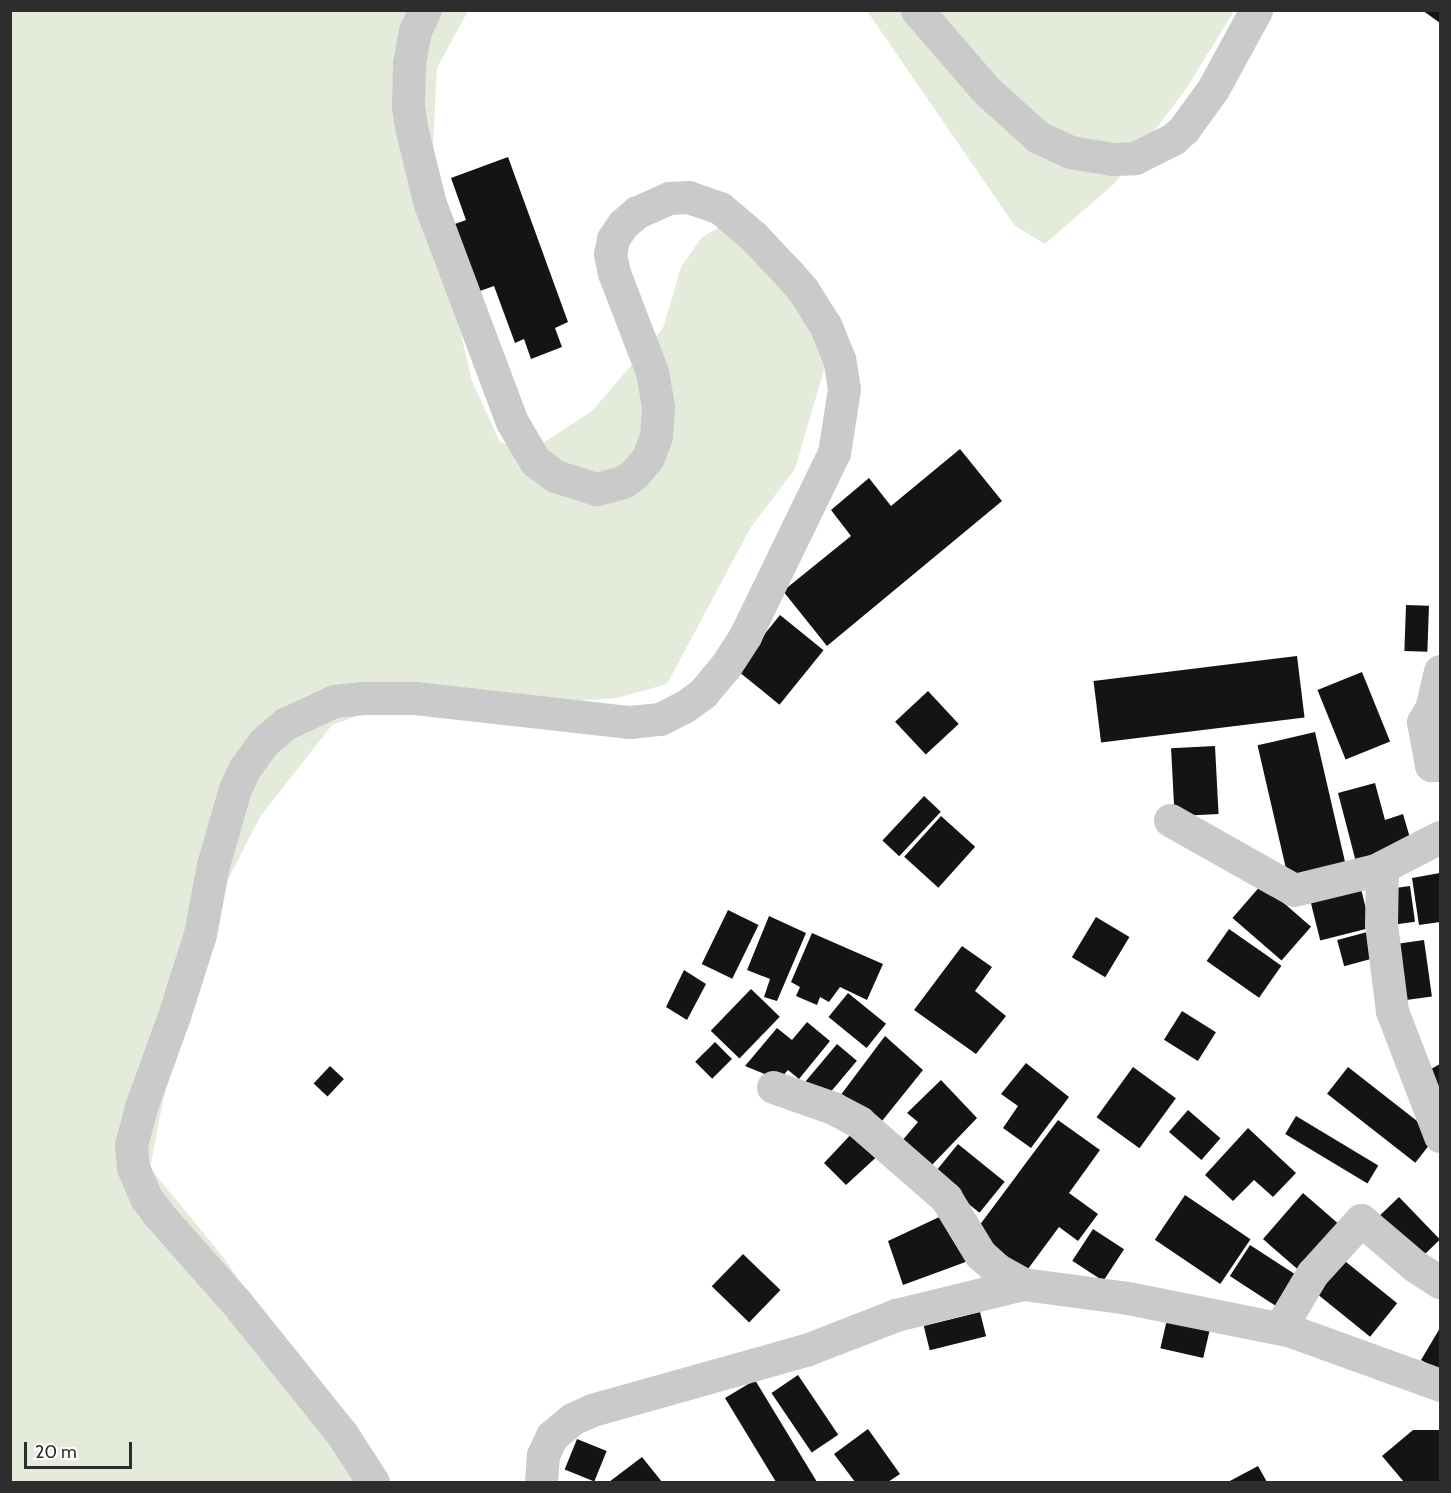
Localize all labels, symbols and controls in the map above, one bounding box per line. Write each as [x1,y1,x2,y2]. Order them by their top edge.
scale bar [27,1430,135,1468]
text: 20 m [35,1441,77,1463]

